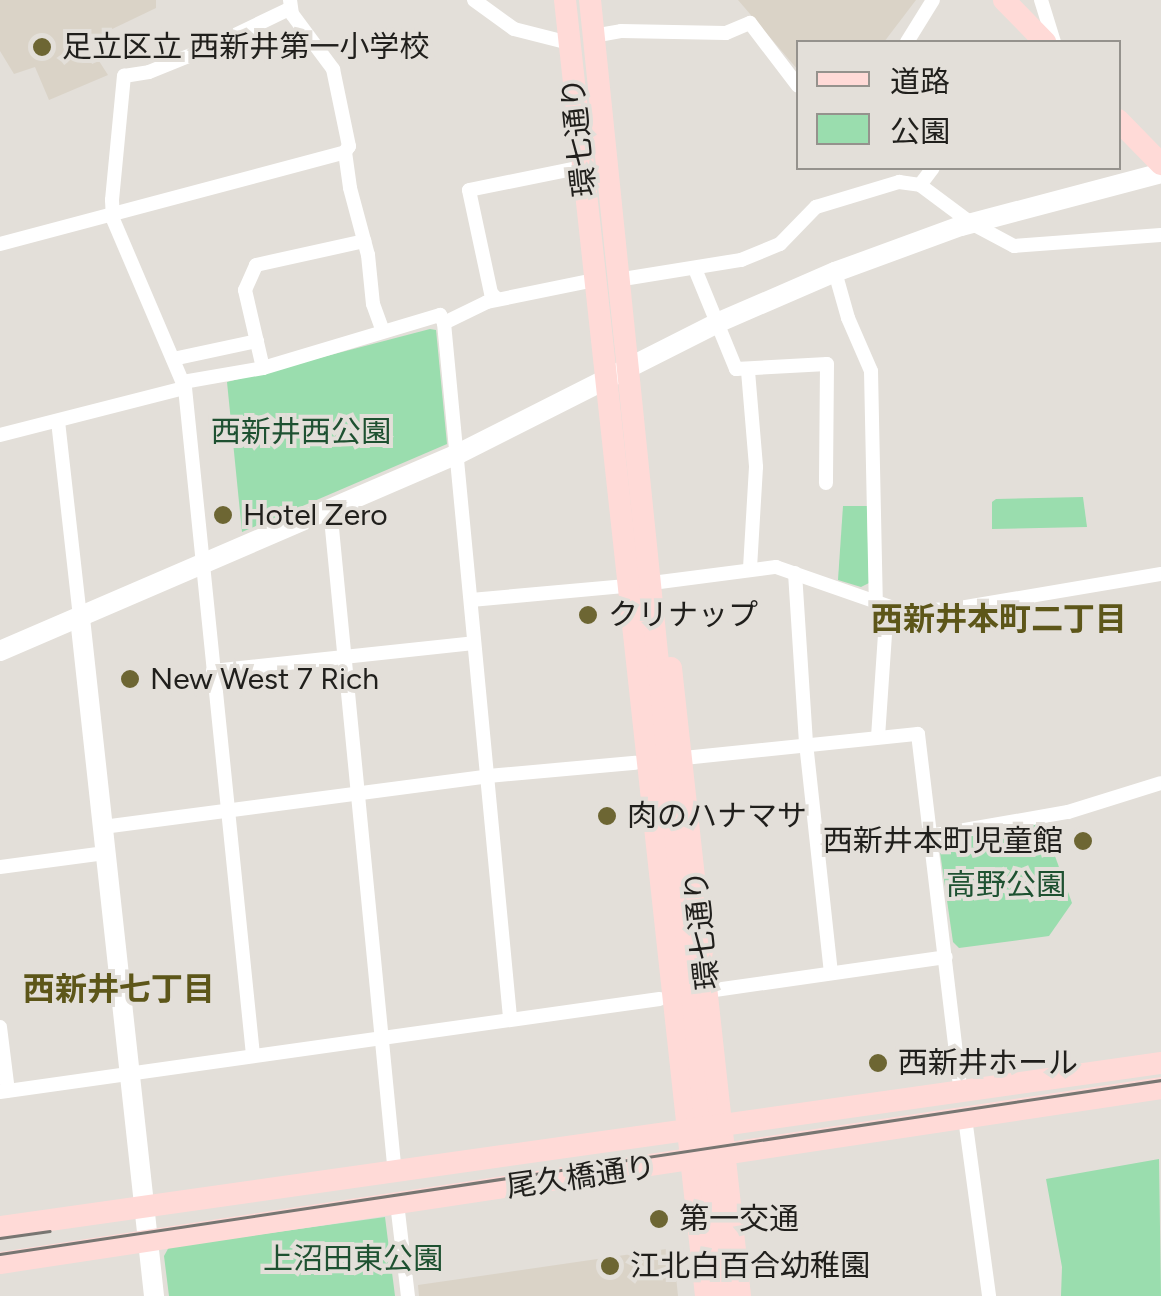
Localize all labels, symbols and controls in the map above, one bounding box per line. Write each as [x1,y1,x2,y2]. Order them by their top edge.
place label: 足立区立 西新井第一小学校 [62,29,429,65]
marker: 足立区立 西新井第一小学校 [31,36,53,58]
legend [796,40,1121,170]
text: 道路 [890,63,950,100]
street label: 環七通り [555,75,603,199]
text: 公園 [890,113,950,150]
park label: 西新井西公園 [211,414,391,450]
place label: Hotel Zero [243,497,388,533]
marker: Hotel Zero [212,504,234,526]
place label: クリナップ [608,597,758,633]
district label: 西新井本町二丁目 [871,600,1127,638]
marker: クリナップ [577,604,599,626]
place label: New West 7 Rich [150,661,379,697]
marker: New West 7 Rich [119,668,141,690]
place label: 肉のハナマサ [627,798,807,834]
marker: 肉のハナマサ [596,805,618,827]
place label: 西新井本町児童館 [823,823,1063,859]
marker: 西新井本町児童館 [1072,830,1094,852]
park label: 高野公園 [946,867,1066,903]
street label: 環七通り [678,868,726,992]
district label: 西新井七丁目 [23,970,215,1008]
place label: 西新井ホール [898,1045,1078,1081]
marker: 西新井ホール [867,1052,889,1074]
street label: 尾久橋通り [504,1149,658,1205]
place label: 第一交通 [679,1201,799,1237]
marker: 第一交通 [648,1208,670,1230]
park label: 上沼田東公園 [263,1241,443,1277]
place label: 江北白百合幼稚園 [630,1248,870,1284]
marker: 江北白百合幼稚園 [599,1255,621,1277]

